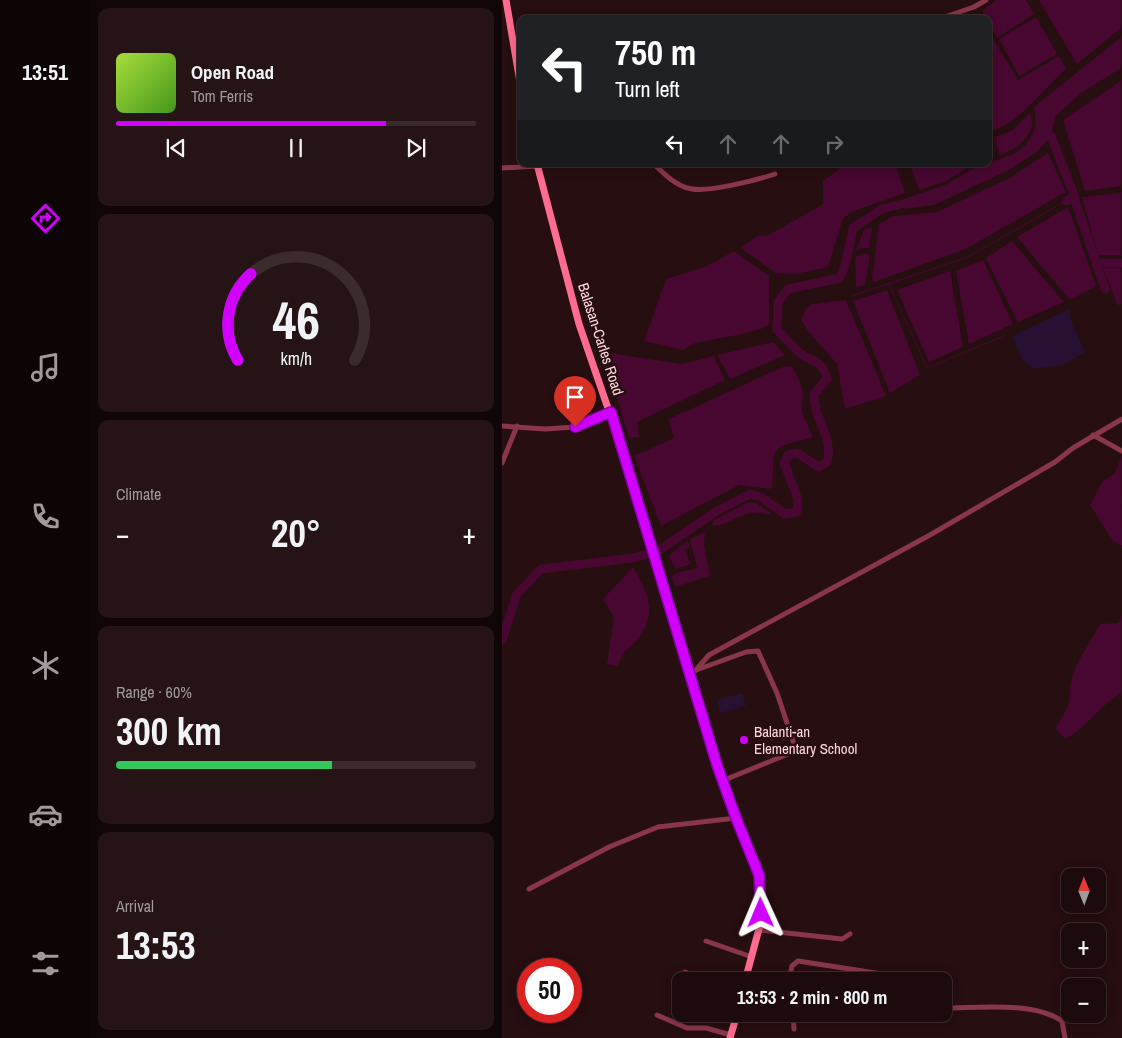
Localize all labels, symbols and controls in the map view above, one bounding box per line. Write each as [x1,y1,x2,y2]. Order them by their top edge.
text: 750 m [615,29,696,76]
icon: left [532,35,597,100]
text: 13:51 [22,57,68,87]
text: Open Road [191,59,274,85]
text: Turn left [615,74,680,104]
text: Tom Ferris [191,85,253,107]
icon: left [661,130,689,158]
icon: ahead [714,130,742,158]
icon: ahead [767,130,795,158]
icon: right [820,130,848,158]
icon: previous [162,134,190,162]
icon: pause [282,134,310,162]
icon: next [402,134,430,162]
icon: directions [28,201,63,236]
street label: Balasan-Carles Road [573,280,629,398]
text: 46 [272,285,320,355]
text: km/h [280,347,312,371]
icon: music [28,350,63,385]
pin [554,376,596,427]
icon: arrive [561,383,589,411]
text: Climate [116,483,161,505]
icon: phone [28,499,63,534]
text: 20° [271,508,321,559]
text: − [116,515,129,553]
text: + [463,515,476,553]
icon: climate [28,648,63,683]
text: Range · 60% [116,681,192,703]
text: 300 km [116,706,222,757]
place label: Balanti-an Elementary School [754,721,857,759]
marker: Balanti-an Elementary School [738,734,750,746]
icon: car [28,797,63,832]
north arrow [1061,868,1106,912]
map controls [1061,868,1106,1023]
position arrow [734,886,786,938]
text: Arrival [116,895,154,917]
text: 13:53 [116,920,196,971]
button: + [1061,923,1106,968]
icon: filters [28,946,63,981]
speed limit sign: 50 [517,958,582,1023]
button: − [1061,978,1106,1023]
text: 13:53 · 2 min · 800 m [737,984,887,1010]

